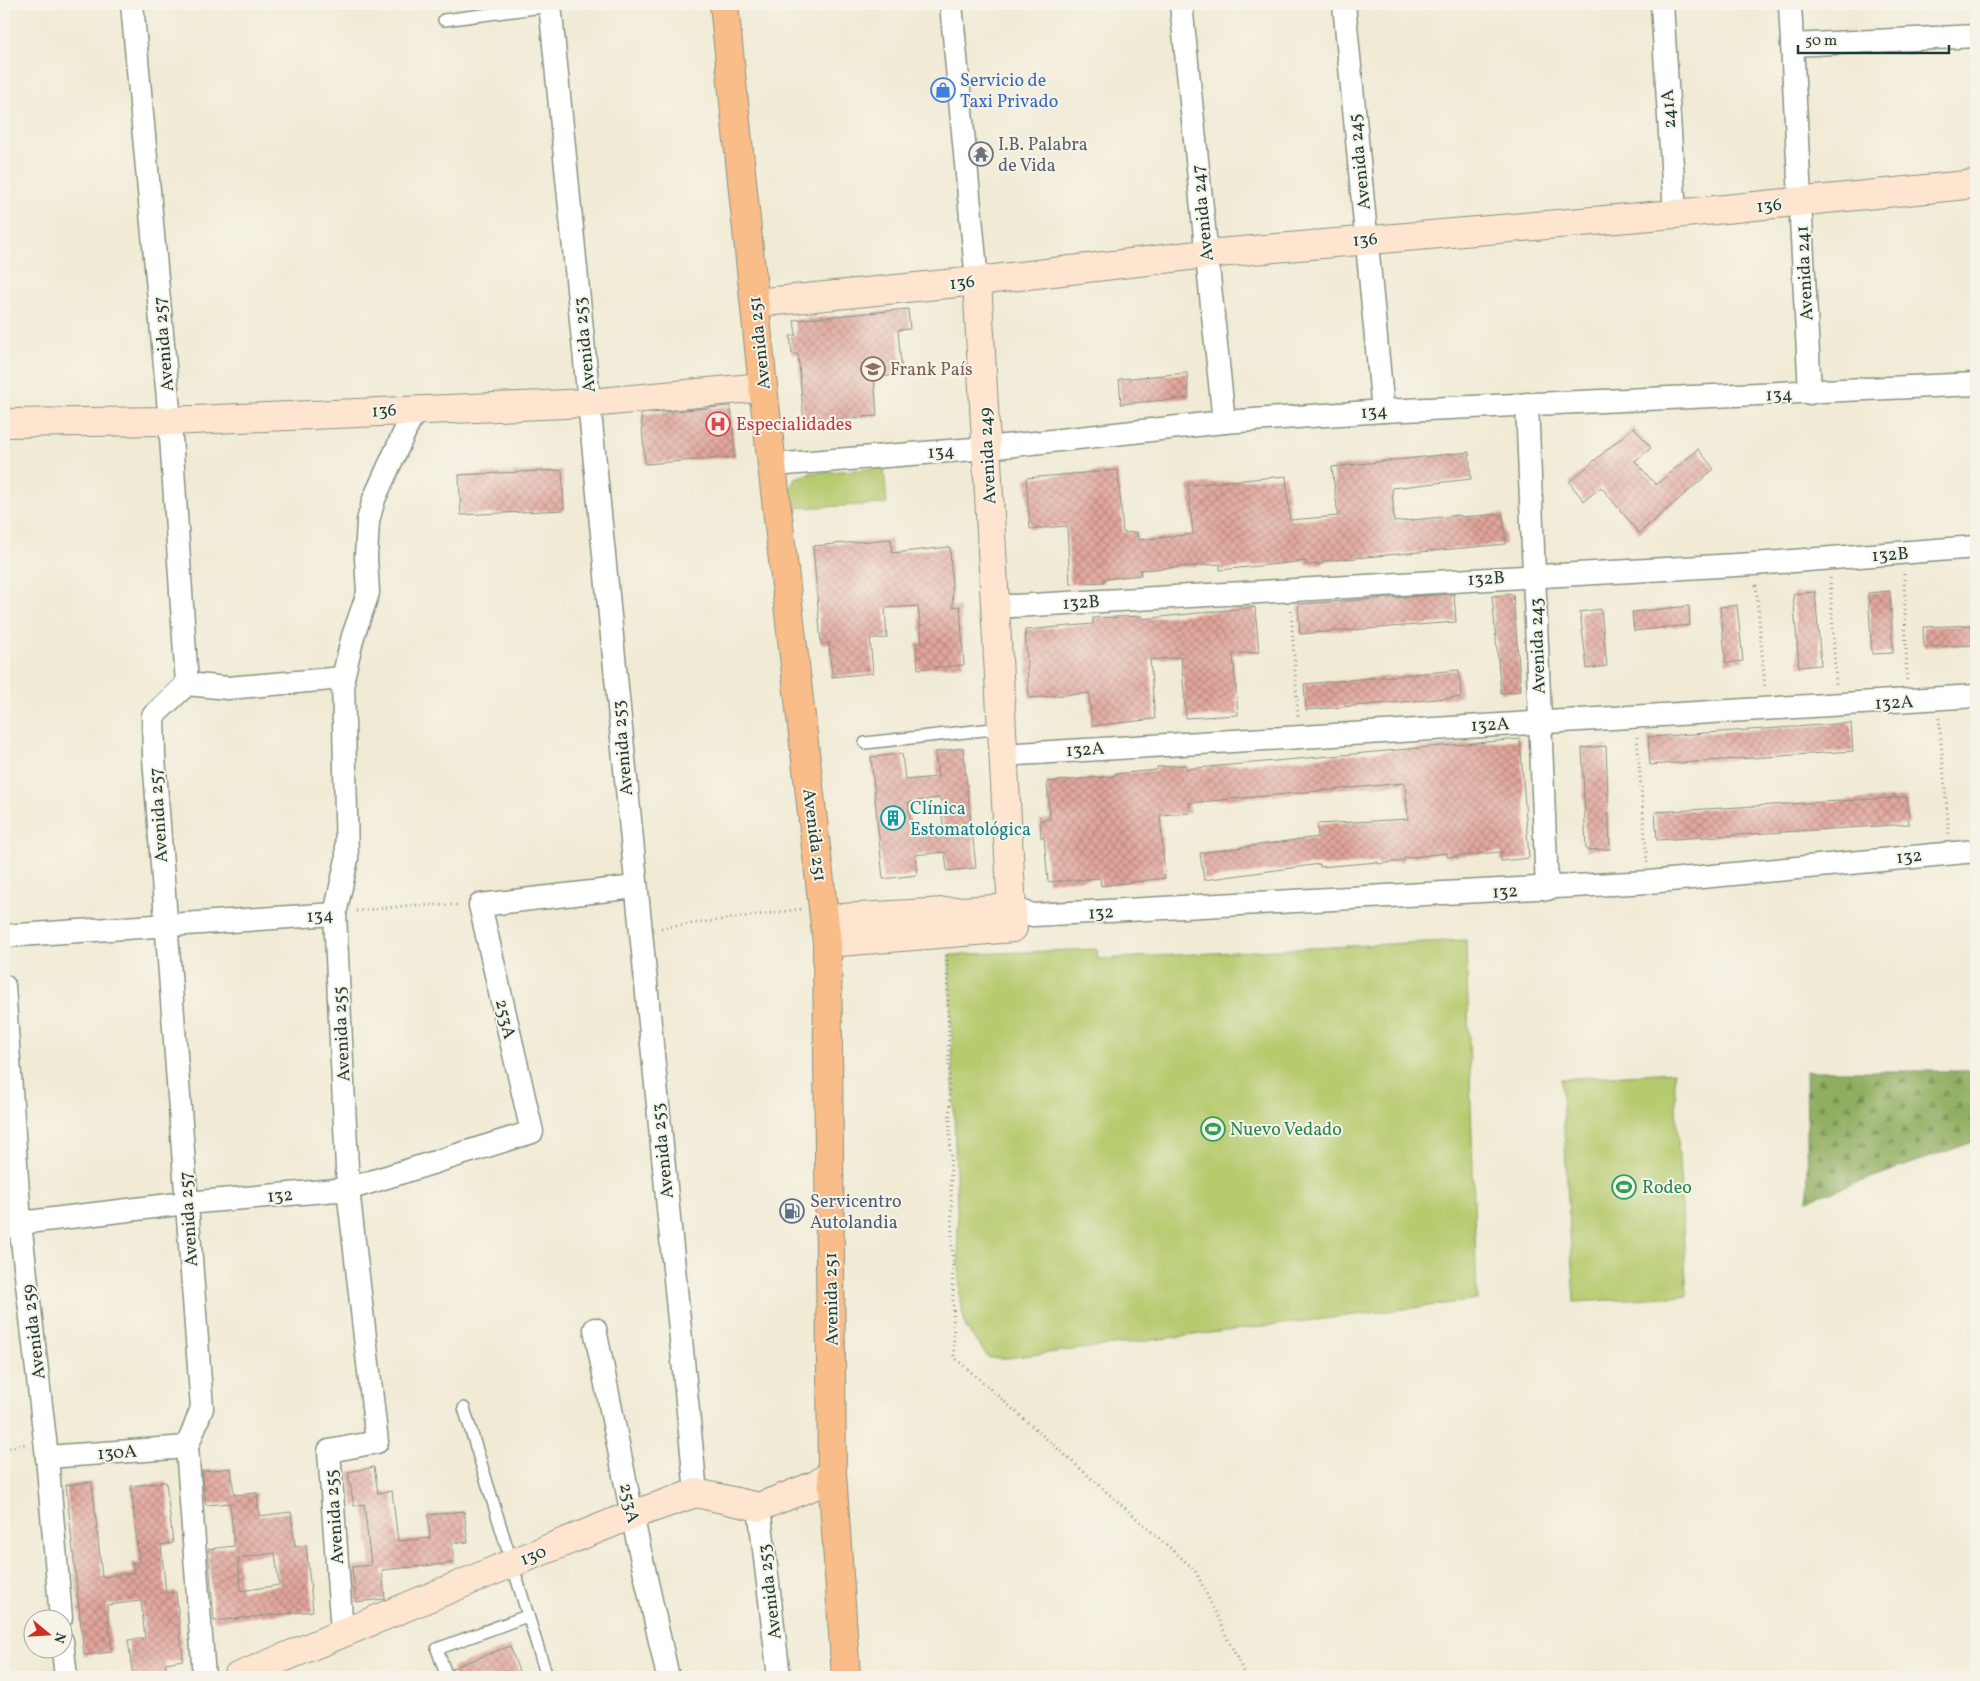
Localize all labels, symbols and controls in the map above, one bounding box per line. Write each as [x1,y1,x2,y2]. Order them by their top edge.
scale bar [1798,22,1949,54]
text: 50 m [1805,31,1837,52]
place label: Servicio de Taxi Privado [960,69,1058,115]
shop icon: Servicio de Taxi Privado [930,77,956,103]
street label: 241A [1656,88,1683,129]
street label: Avenida 245 [1343,113,1378,211]
place label: I.B. Palabra de Vida [998,133,1088,179]
temple icon: I.B. Palabra de Vida [968,141,994,167]
street label: Avenida 247 [1186,163,1221,262]
street label: 136 [1755,193,1783,220]
street label: Avenida 241 [1791,225,1820,321]
street label: 136 [1351,227,1379,254]
street label: 136 [948,270,976,297]
street label: Avenida 257 [148,295,181,392]
street label: Avenida 251 [743,295,778,391]
street label: Avenida 253 [568,296,603,394]
school or university icon: Frank País [860,356,886,382]
place label: Frank País [890,358,973,383]
street label: 134 [1765,383,1793,408]
street label: 136 [371,398,397,425]
street label: 134 [1360,399,1388,426]
street label: Avenida 249 [973,407,1004,505]
hospital icon: Especialidades [705,411,731,437]
place label: Especialidades [736,413,852,438]
street label: 134 [927,439,955,466]
street label: 132B [1871,542,1909,569]
street label: 132B [1467,566,1505,593]
street label: 132B [1062,590,1100,617]
street label: Avenida 243 [1524,597,1553,695]
street label: 132A [1874,690,1914,717]
street label: Avenida 253 [607,699,640,797]
street label: 132A [1470,712,1510,739]
street label: 132A [1065,737,1106,764]
street label: Avenida 257 [144,766,175,863]
street label: Avenida 251 [795,787,832,883]
place label: Clínica Estomatológica [910,797,1031,843]
building icon: Clínica Estomatológica [880,805,906,831]
street label: 132 [1895,844,1923,871]
street label: 132 [1491,879,1519,906]
street label: 132 [1087,900,1115,927]
street label: 134 [306,903,334,930]
street label: Avenida 255 [328,986,357,1082]
street label: 253A [488,997,521,1042]
street label: Avenida 253 [646,1102,681,1200]
sports icon: Nuevo Vedado [1200,1116,1226,1142]
place label: Nuevo Vedado [1230,1118,1342,1143]
street label: Avenida 257 [174,1170,205,1267]
sports icon: Rodeo [1611,1174,1637,1200]
place label: Rodeo [1642,1176,1692,1201]
street label: 132 [266,1183,294,1210]
place label: Servicentro Autolandia [810,1190,902,1236]
fuel station icon: Servicentro Autolandia [779,1198,805,1224]
street label: Avenida 251 [819,1252,846,1346]
street label: Avenida 259 [16,1283,53,1381]
street label: 130A [97,1440,138,1467]
street label: Avenida 255 [320,1468,351,1565]
street label: 253A [612,1481,645,1526]
street label: 130 [517,1540,551,1573]
street label: Avenida 253 [752,1543,789,1641]
north arrow [22,1608,72,1658]
text: N [48,1630,70,1645]

